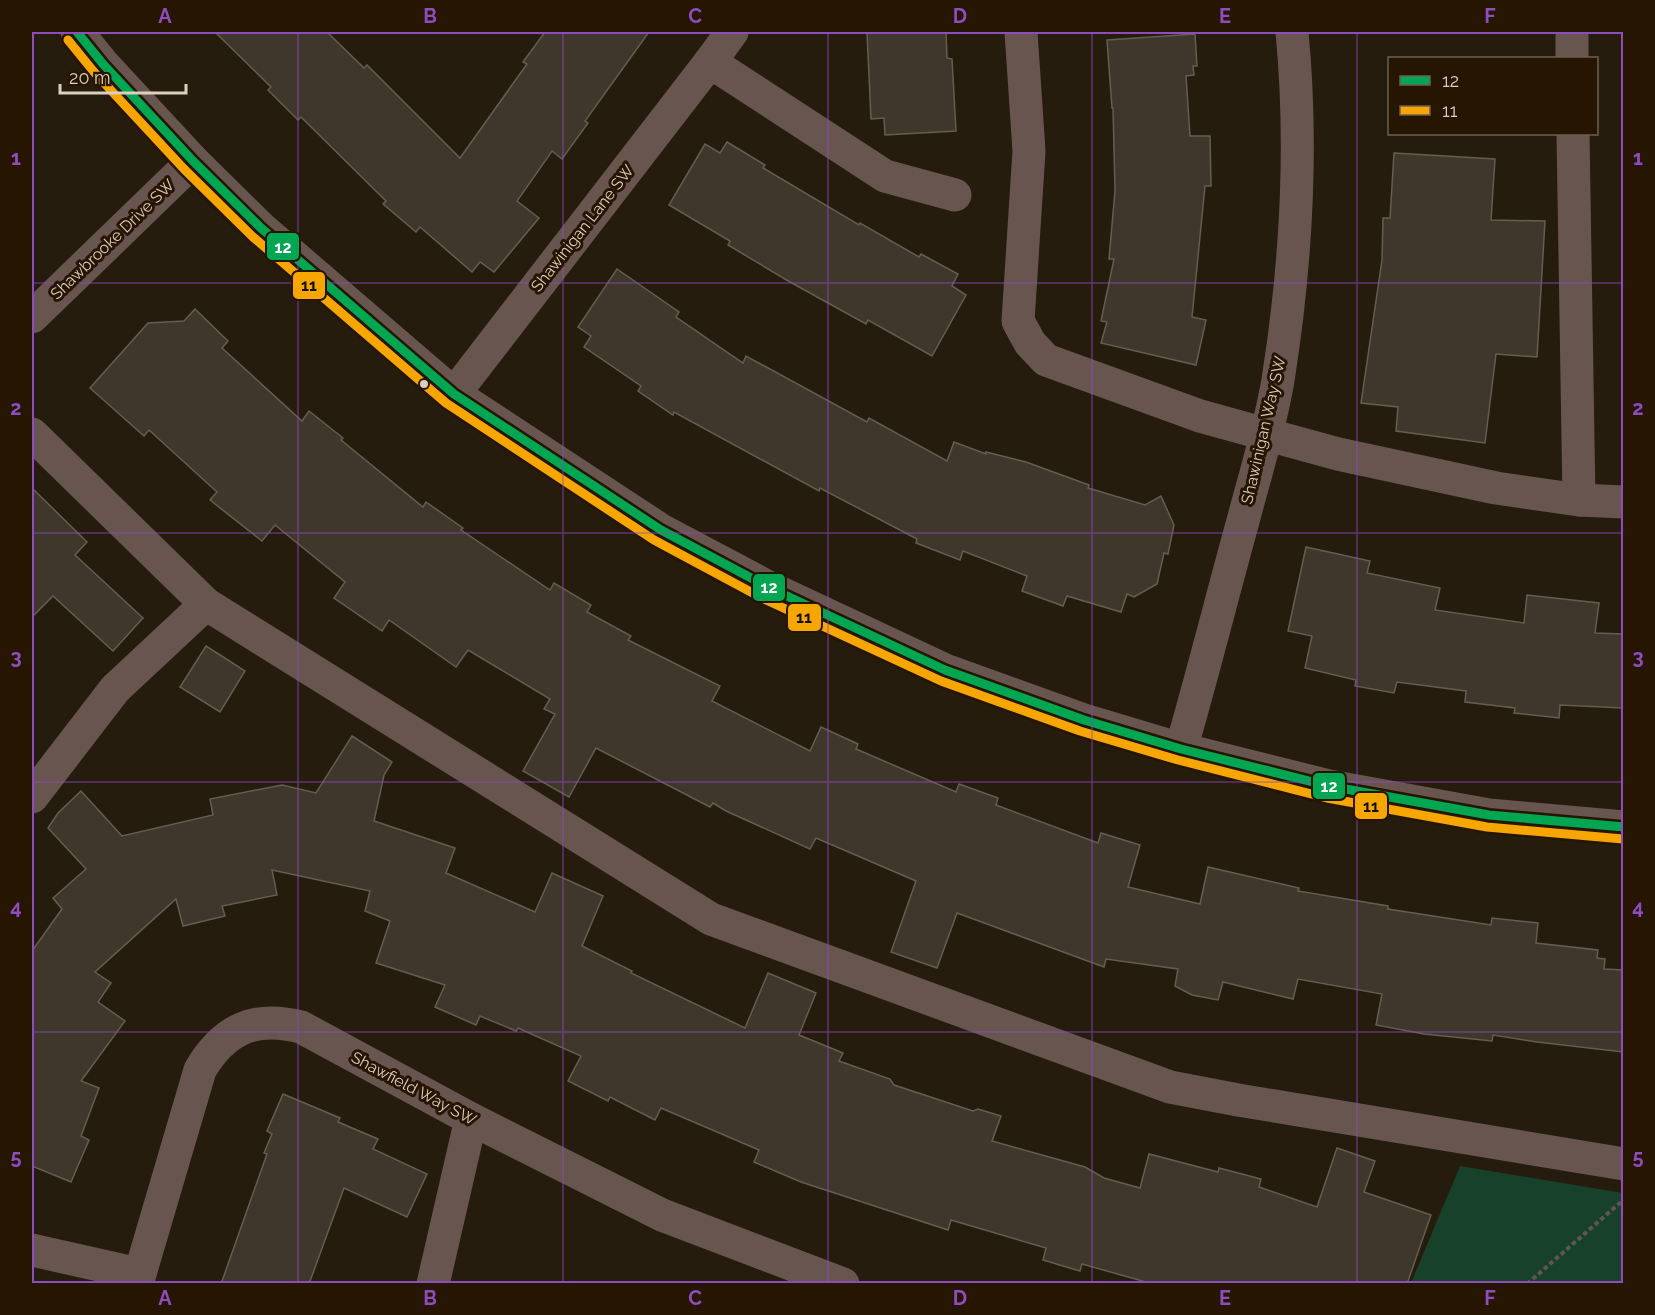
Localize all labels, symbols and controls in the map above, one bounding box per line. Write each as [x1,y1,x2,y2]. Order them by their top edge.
text: A [158,4,172,28]
text: B [423,4,437,28]
text: C [688,4,702,28]
text: D [953,4,967,28]
text: E [1219,4,1231,28]
text: F [1484,4,1496,28]
scale bar [60,57,186,95]
legend [1388,57,1598,135]
text: 20 m [69,67,111,88]
text: 12 [1442,70,1459,91]
text: 11 [1442,100,1458,121]
text: 1 [11,146,21,170]
text: 1 [1633,146,1643,170]
street label: Shawinigan Lane SW [527,161,638,296]
street label: Shawbrooke Drive SW [46,175,178,303]
line badge: 12 [266,232,300,261]
text: 12 [275,238,291,257]
line badge: 11 [292,271,326,300]
text: 11 [301,276,317,295]
street label: Shawinigan Way SW [1237,354,1290,506]
unlabelled marker [418,378,430,390]
text: 2 [10,396,22,420]
text: 2 [1632,396,1644,420]
line badge: 12 [752,573,786,602]
text: 12 [761,578,777,597]
line badge: 11 [787,603,822,632]
text: 11 [796,608,812,627]
text: 3 [10,645,22,669]
text: 3 [1632,645,1644,669]
line badge: 12 [1312,772,1346,800]
text: 12 [1321,777,1337,796]
line badge: 11 [1354,792,1388,820]
text: 11 [1363,797,1379,816]
text: 4 [10,895,22,919]
text: 4 [1632,895,1644,919]
street label: Shawfield Way SW [348,1048,480,1130]
text: 5 [10,1145,22,1169]
text: 5 [1632,1145,1644,1169]
text: A [158,1286,172,1310]
text: B [423,1286,437,1310]
text: C [688,1286,702,1310]
text: D [953,1286,967,1310]
text: E [1219,1286,1231,1310]
text: F [1484,1286,1496,1310]

